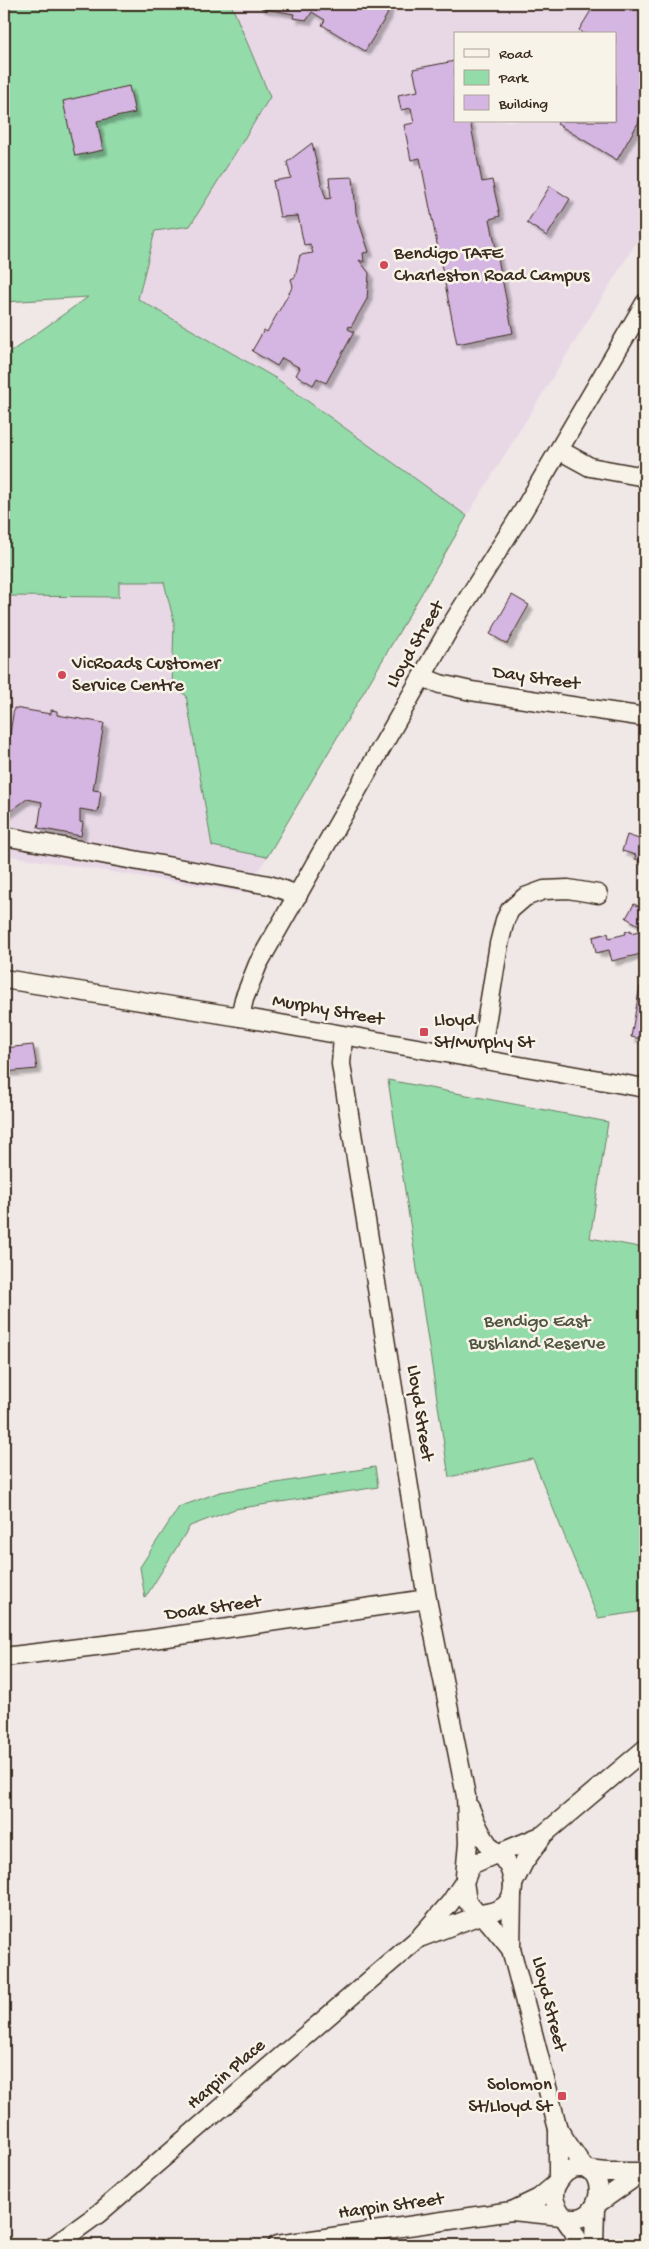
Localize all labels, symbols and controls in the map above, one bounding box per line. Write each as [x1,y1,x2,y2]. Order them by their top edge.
legend [454,32,616,122]
text: Road [499,46,533,64]
text: Park [498,70,529,88]
text: Building [498,96,548,114]
place label: Bendigo TAFE Charleston Road Campus [393,243,591,288]
marker: Bendigo TAFE Charleston Road Campus [378,259,390,271]
street label: Lloyd Street [382,595,451,693]
place label: VicRoads Customer Service Centre [71,653,222,698]
street label: Day Street [489,661,583,697]
marker: VicRoads Customer Service Centre [56,669,68,681]
street label: Murphy Street [270,990,388,1033]
place label: Lloyd St/Murphy St [434,1010,536,1055]
marker: Lloyd St/Murphy St [418,1026,430,1038]
park label: Bendigo East Bushland Reserve [468,1311,606,1356]
street label: Lloyd Street [400,1363,438,1465]
street label: Doak Street [162,1591,265,1627]
street label: Lloyd Street [525,1954,571,2056]
street label: Harpin Place [183,2035,271,2115]
place label: Solomon St/Lloyd St [468,2074,554,2119]
marker: Solomon St/Lloyd St [556,2090,568,2102]
street label: Harpin Street [337,2188,447,2226]

